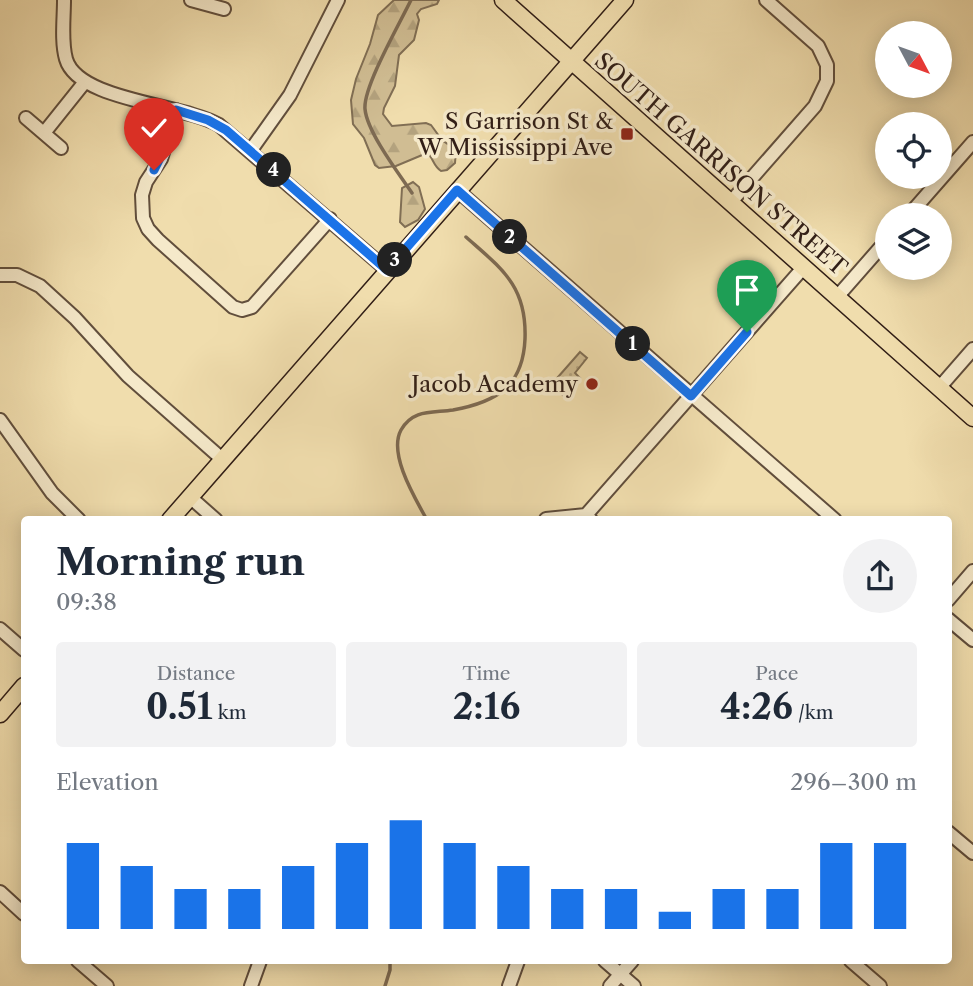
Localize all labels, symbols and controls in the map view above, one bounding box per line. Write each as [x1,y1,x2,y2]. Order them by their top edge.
north arrow [875,21,952,98]
map controls [875,21,952,280]
street label: SOUTH GARRISON STREET [589,47,854,282]
pin [124,98,184,170]
place label: S Garrison St & W Mississippi Ave [416,107,613,161]
icon: check [135,109,173,147]
button: locate [875,112,952,189]
marker: S Garrison St & W Mississippi Ave [619,126,635,142]
pin: 4 [256,152,292,188]
text: 4 [268,158,279,181]
button: layers [875,203,952,280]
pin: 2 [492,219,528,254]
text: 2 [504,225,515,248]
pin: 3 [378,243,412,278]
text: 3 [389,248,400,271]
pin [717,260,777,332]
icon: arrive [728,271,766,309]
pin: 1 [616,326,650,362]
text: 1 [628,332,637,355]
place label: Jacob Academy [408,370,578,398]
marker: Jacob Academy [584,376,600,392]
text: Morning run [56,538,305,585]
button: share [843,539,917,613]
text: 09:38 [56,588,117,616]
text: Distance [157,662,235,685]
text: Time [462,662,511,685]
text: Pace [755,662,798,685]
text: 0.51 [146,685,213,728]
text: 2:16 [453,685,520,728]
text: 4:26 [720,685,793,728]
text: km [213,701,246,724]
text: /km [793,701,833,724]
text: Elevation [56,768,159,796]
text: 296–300 m [790,768,917,796]

